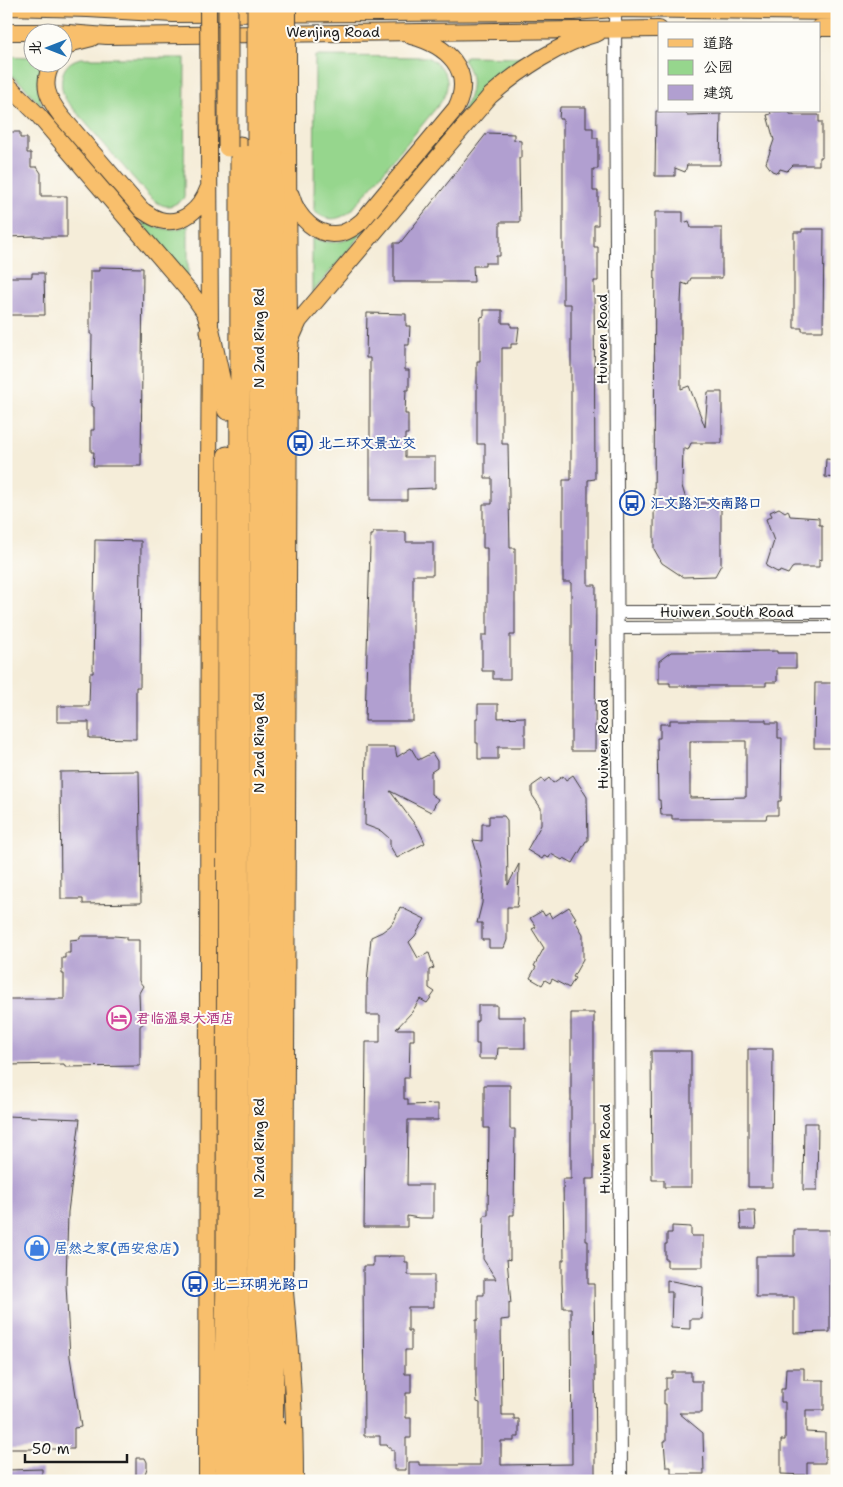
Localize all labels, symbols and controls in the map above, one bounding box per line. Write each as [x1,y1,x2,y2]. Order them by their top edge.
north arrow [22,22,72,72]
legend [658,22,820,112]
street label: Wenjing Road [286,23,380,41]
text: 道路 [703,33,733,53]
text: 北 [26,41,44,55]
text: 公园 [703,57,733,77]
text: 建筑 [703,83,733,103]
street label: N 2nd Ring Rd [250,288,268,388]
street label: Huiwen Road [593,294,611,384]
bus stop icon: 北二环文景立交 [287,430,313,456]
place label: 北二环文景立交 [318,434,416,452]
bus stop icon: 汇文路汇文南路口 [619,490,645,516]
place label: 汇文路汇文南路口 [650,494,762,512]
street label: Huiwen South Road [660,603,794,621]
street label: N 2nd Ring Rd [250,693,268,793]
street label: Huiwen Road [594,699,612,789]
hotel icon: 君临温泉大酒店 [106,1005,132,1031]
place label: 君临温泉大酒店 [136,1009,234,1027]
street label: N 2nd Ring Rd [250,1098,268,1198]
street label: Huiwen Road [596,1104,614,1194]
shop icon: 居然之家(西安总店) [24,1235,50,1261]
place label: 居然之家(西安总店) [54,1239,179,1257]
bus stop icon: 北二环明光路口 [182,1271,208,1297]
place label: 北二环明光路口 [212,1275,310,1293]
scale bar [25,1432,128,1464]
text: 50 m [32,1439,70,1459]

